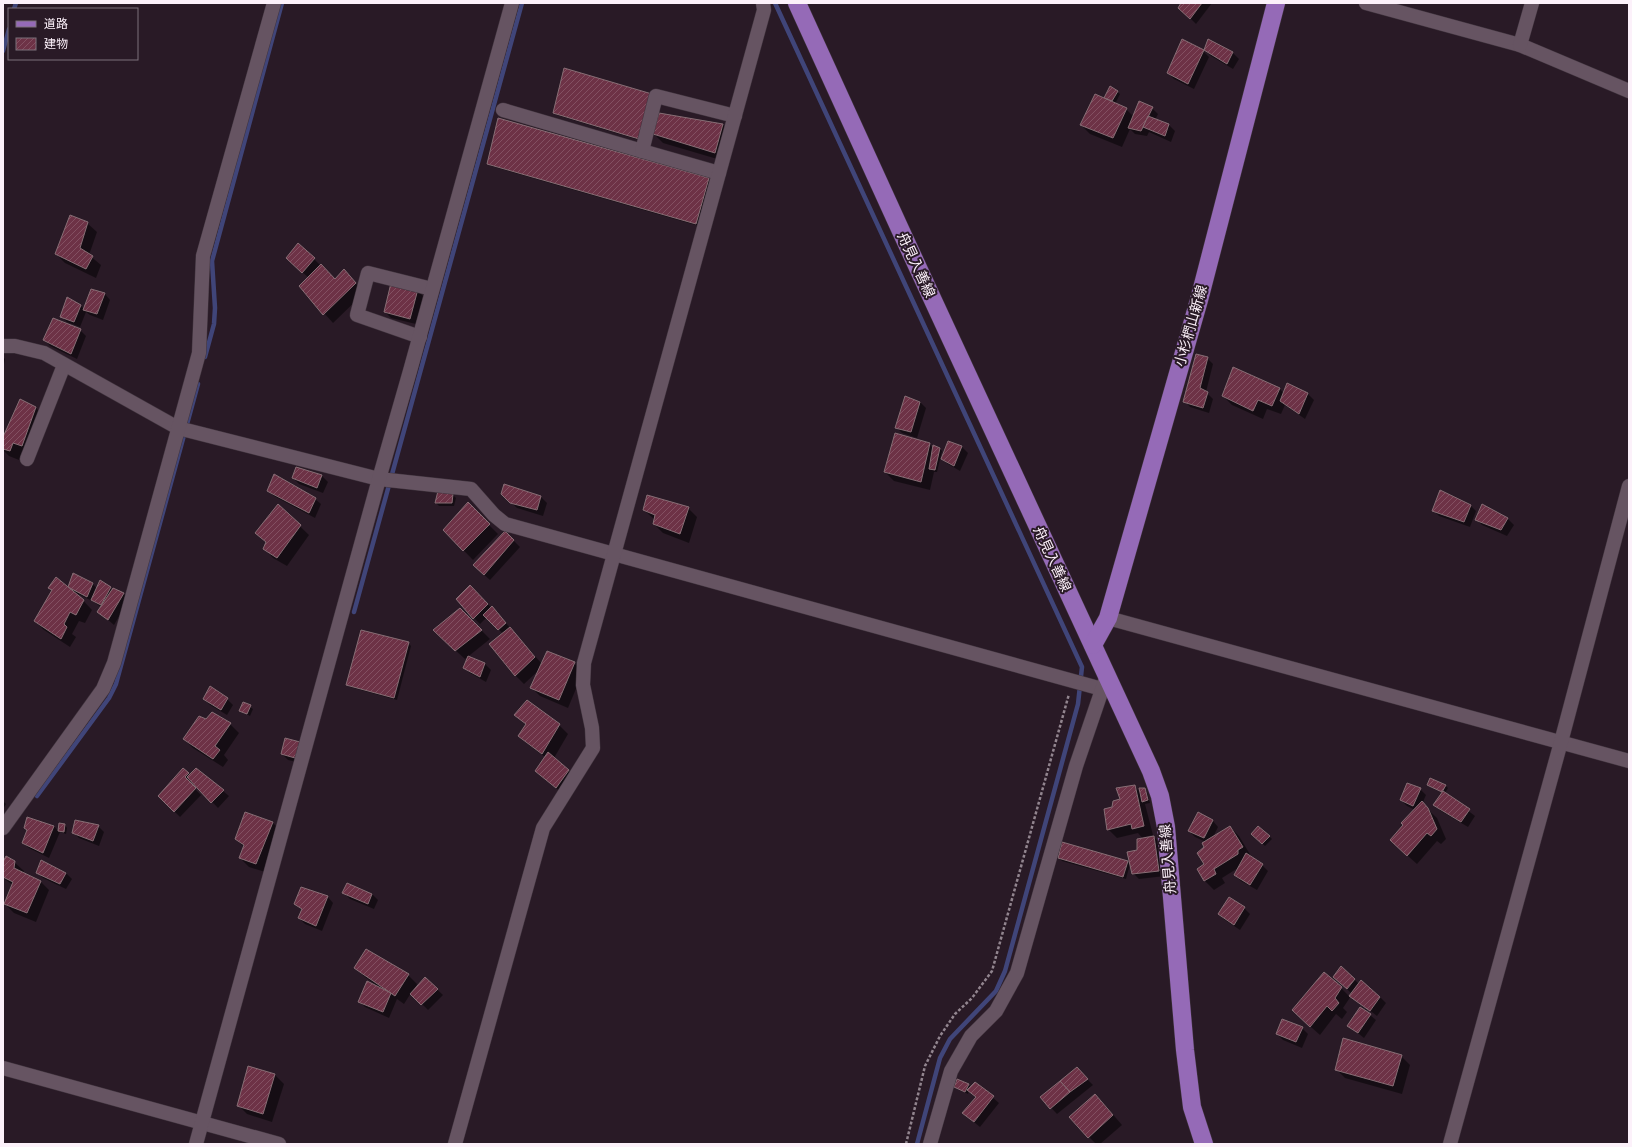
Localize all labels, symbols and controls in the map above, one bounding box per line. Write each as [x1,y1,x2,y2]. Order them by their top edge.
legend [8,8,138,60]
text: 道路 [44,17,68,31]
text: 建物 [44,37,68,51]
street label: 舟見入善線 [894,230,938,300]
street label: 小杉椚山新線 [1171,283,1211,369]
street label: 舟見入善線 [1030,524,1074,594]
street label: 舟見入善線 [1156,823,1180,895]

